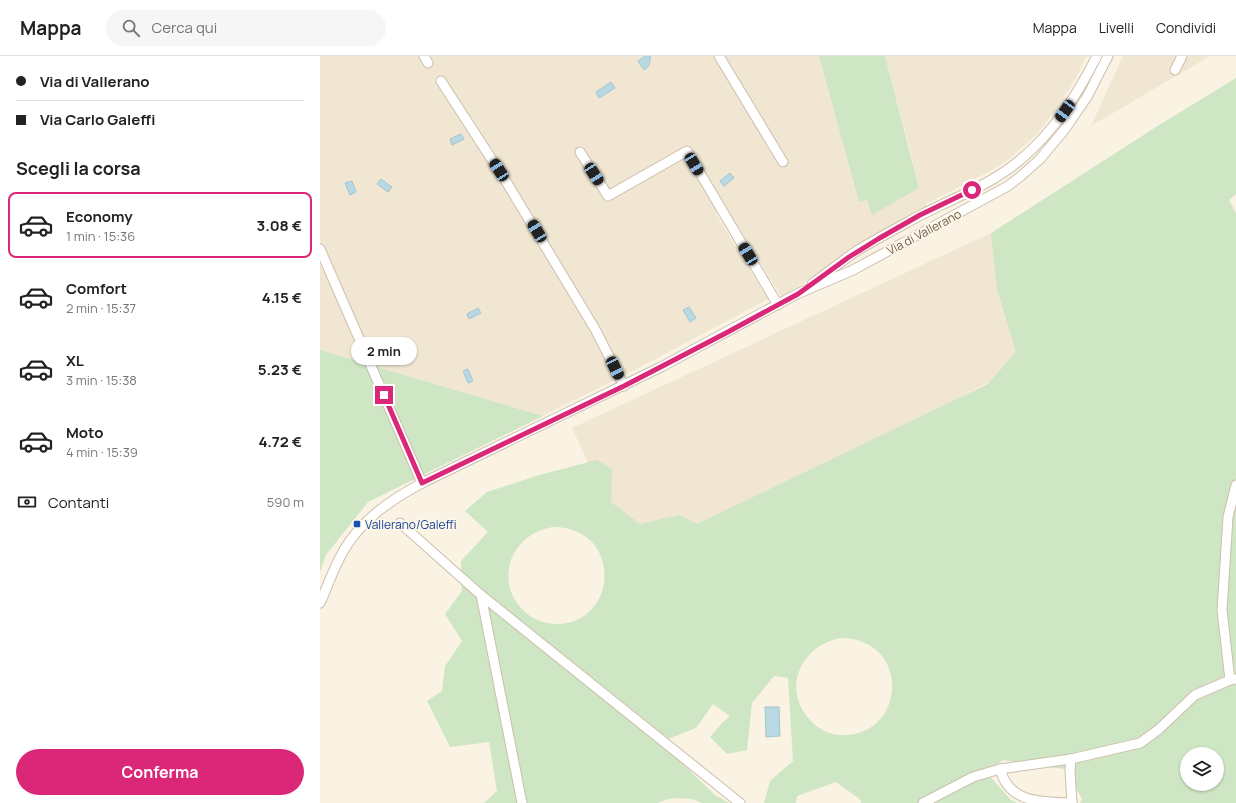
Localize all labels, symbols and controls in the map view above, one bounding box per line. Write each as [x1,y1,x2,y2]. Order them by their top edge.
search box [106,10,386,46]
text: Mappa [20,15,82,41]
icon: search [120,17,142,39]
text: Cerca qui [152,17,217,38]
text: Mappa [1033,18,1077,37]
text: Livelli [1099,18,1134,37]
text: Condividi [1156,18,1216,37]
text: Via di Vallerano [40,71,150,92]
car [1053,98,1077,124]
text: Via Carlo Galeffi [40,109,155,130]
car [683,151,705,177]
text: Scegli la corsa [16,156,141,180]
car [487,157,511,183]
car [582,161,606,187]
route start [963,181,981,199]
street label: Via di Vallerano [884,205,964,259]
text: Economy [66,206,133,227]
icon: car [18,207,54,243]
text: 3.08 € [256,215,302,236]
car [526,218,548,244]
text: 1 min · 15:36 [66,227,135,245]
car [737,241,759,267]
text: Comfort [66,278,127,299]
icon: car [18,279,54,315]
text: 4.15 € [262,287,302,308]
text: 2 min · 15:37 [66,299,136,317]
callout: 2 min [351,337,417,365]
text: 2 min [367,342,401,360]
text: XL [66,350,84,371]
icon: car [18,351,54,387]
car [604,355,626,381]
text: 5.23 € [258,359,302,380]
text: 3 min · 15:38 [66,371,137,389]
route end [375,386,393,404]
text: Moto [66,422,103,443]
icon: car [18,423,54,459]
text: 4.72 € [258,431,302,452]
text: 4 min · 15:39 [66,443,138,461]
icon: cash [16,491,38,513]
text: Contanti [48,492,109,513]
text: 590 m [267,493,304,511]
place label: Vallerano/Galeffi [365,516,456,533]
marker: Vallerano/Galeffi [352,519,362,529]
map controls [1180,747,1224,791]
button: layers [1180,747,1224,791]
button: Conferma [16,749,304,795]

